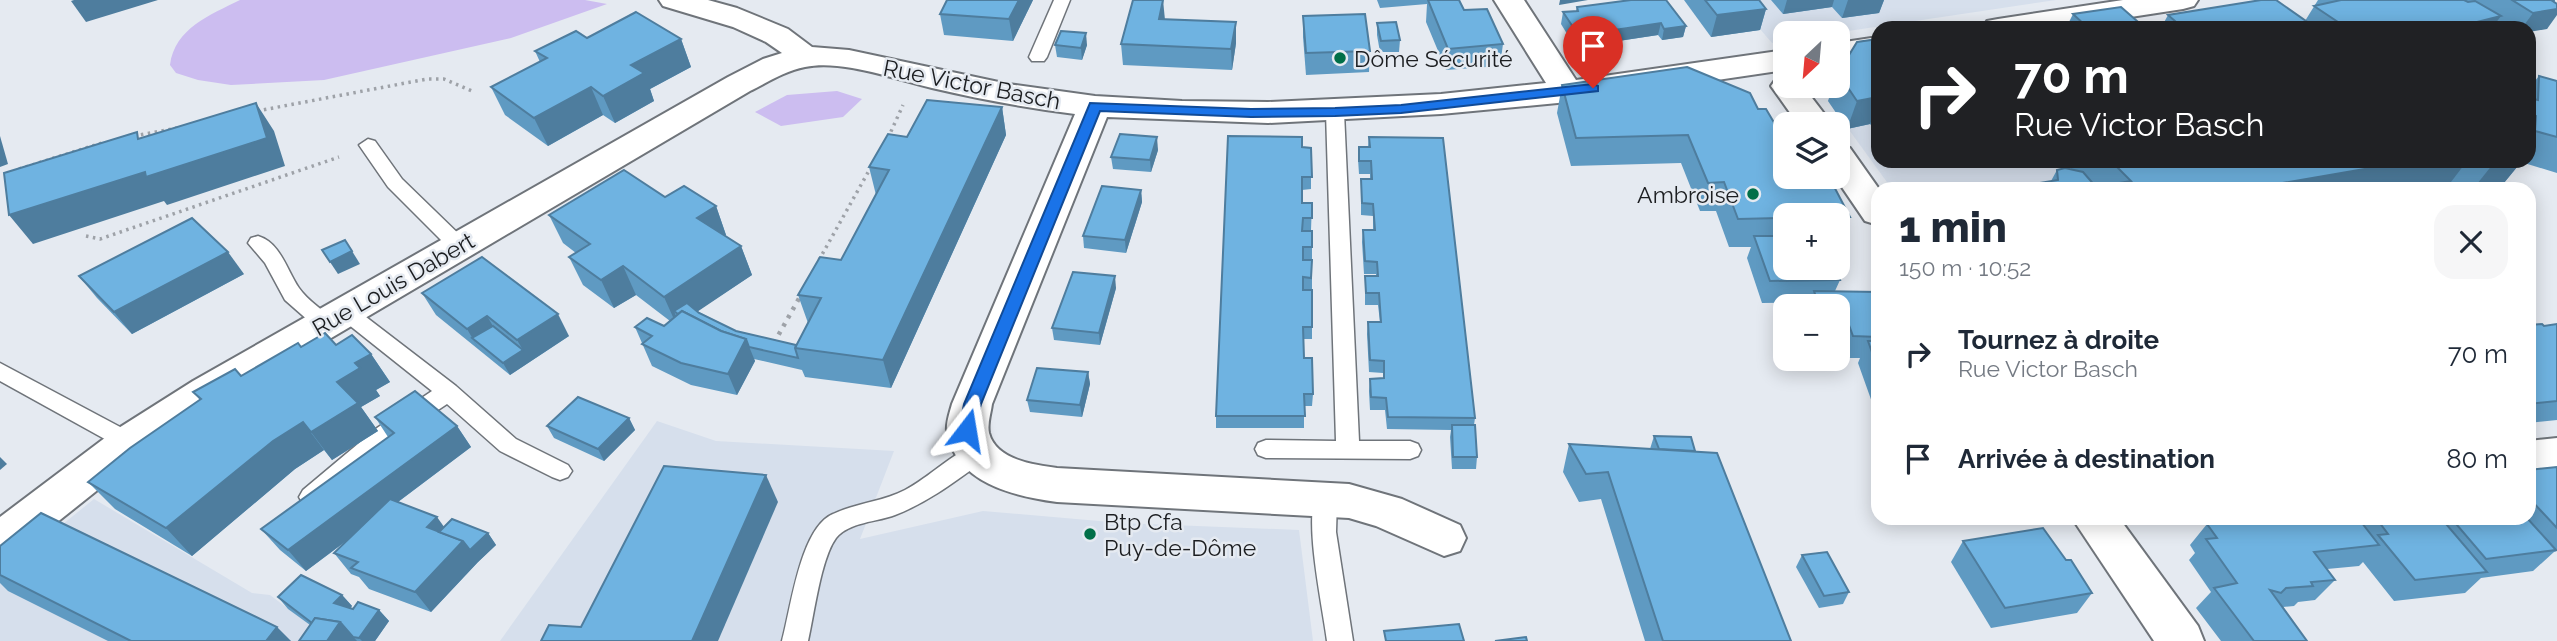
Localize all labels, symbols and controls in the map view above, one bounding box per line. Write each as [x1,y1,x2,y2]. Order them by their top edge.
pin [1563,16,1623,88]
north arrow [1773,21,1850,98]
map controls [1773,21,1850,371]
icon: arrive [1574,27,1612,65]
place label: Dôme Sécurité [1354,45,1512,72]
text: 70 m [2014,47,2129,104]
icon: right [1899,49,1990,140]
marker: Dôme Sécurité [1332,50,1348,66]
street label: Rue Victor Basch [881,54,1063,114]
text: Rue Victor Basch [2014,106,2264,143]
button: layers [1773,112,1850,189]
place label: Ambroise [1637,181,1739,208]
marker: Ambroise [1745,186,1761,202]
button: + [1773,203,1850,280]
text: 1 min [1899,203,2007,252]
button: close [2434,205,2508,279]
street label: Rue Louis Dabert [307,226,479,341]
text: 150 m · 10:52 [1899,254,2031,281]
button: − [1773,294,1850,371]
text: Tournez à droite [1958,325,2159,355]
icon: right [1899,335,1937,373]
text: 70 m [2448,339,2508,369]
text: Rue Victor Basch [1958,355,2138,382]
position arrow [930,393,1004,467]
icon: arrive [1899,440,1937,478]
text: Arrivée à destination [1958,444,2215,474]
text: 80 m [2446,444,2508,474]
place label: Btp Cfa Puy-de-Dôme [1104,508,1256,561]
marker: Btp Cfa Puy-de-Dôme [1082,526,1098,542]

